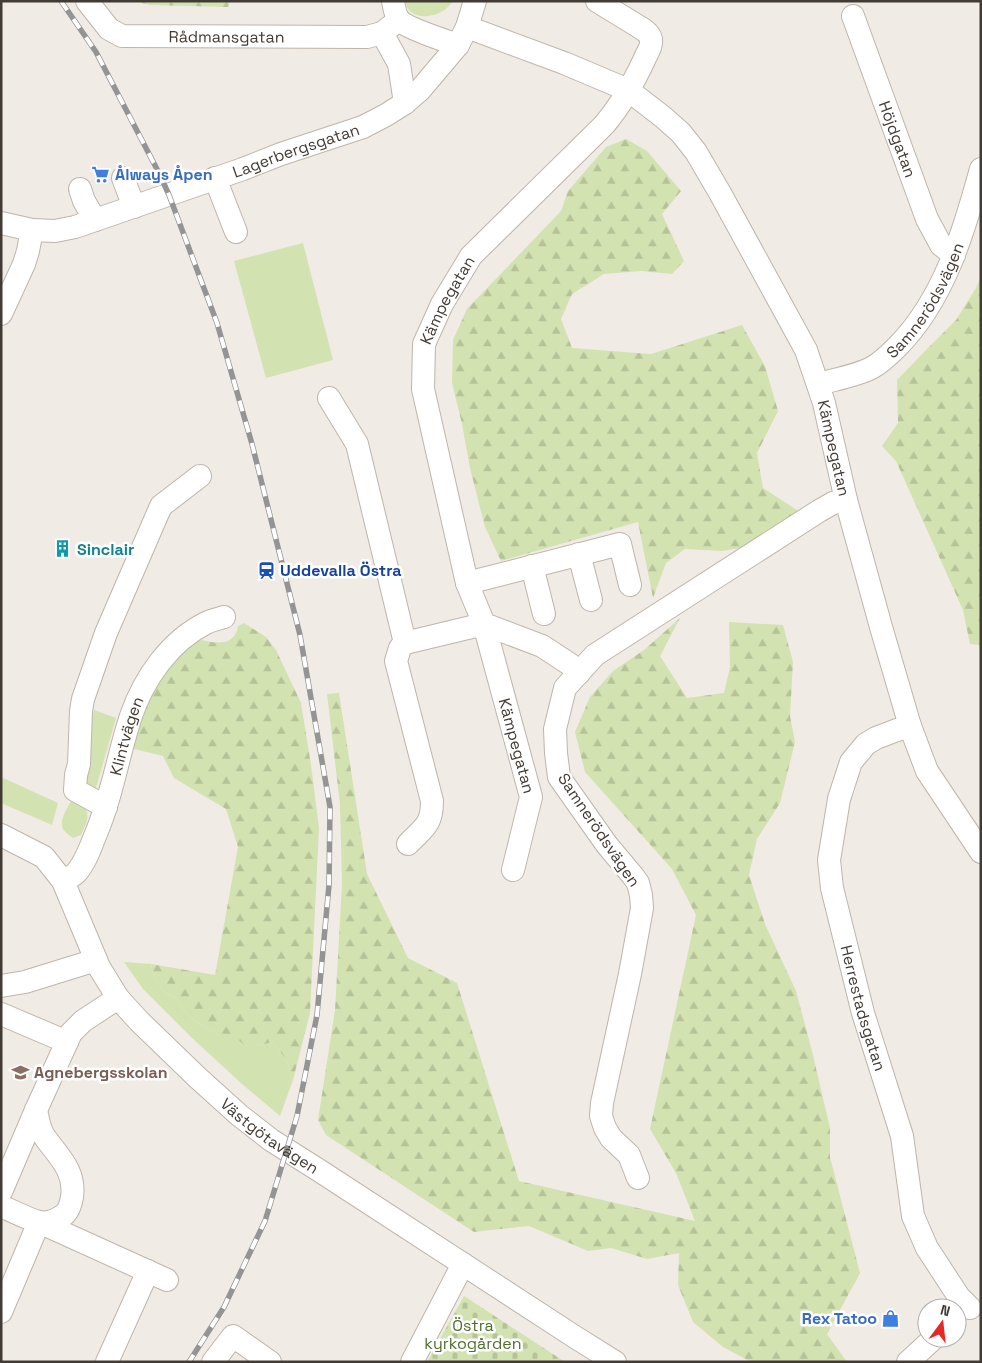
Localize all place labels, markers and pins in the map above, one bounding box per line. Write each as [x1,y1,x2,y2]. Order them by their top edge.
supermarket icon: Ålways Åpen [91,164,111,184]
place label: Ålways Åpen [115,164,213,185]
building icon: Sinclair [53,539,73,559]
place label: Sinclair [77,539,134,560]
station icon: Uddevalla Östra [256,560,276,580]
place label: Uddevalla Östra [280,560,402,581]
school or university icon: Agnebergsskolan [10,1062,30,1082]
place label: Agnebergsskolan [34,1062,168,1083]
place label: Rex Tatoo [802,1308,877,1329]
shop icon: Rex Tatoo [881,1308,901,1328]

